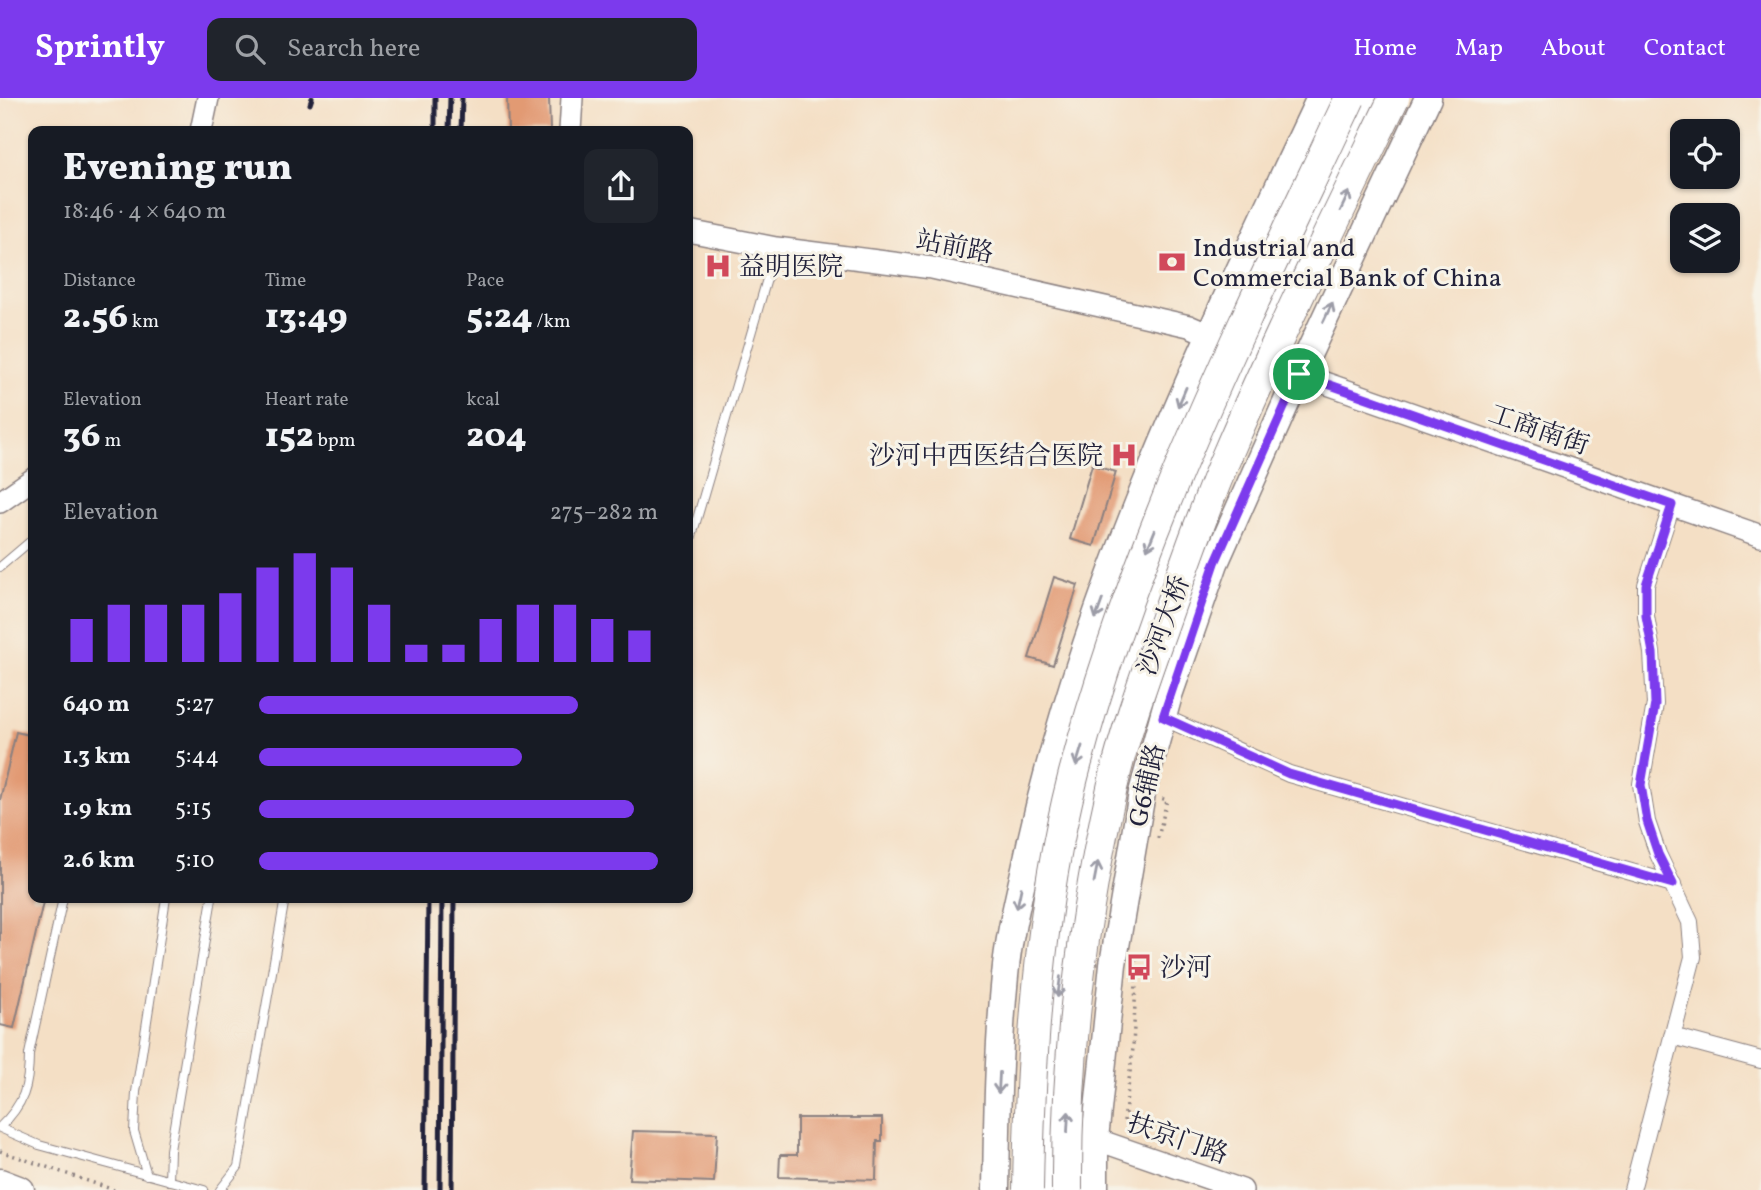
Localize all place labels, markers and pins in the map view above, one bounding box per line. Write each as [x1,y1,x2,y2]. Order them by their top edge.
place label: Industrial and Commercial Bank of China [1193,231,1502,297]
bank icon: Industrial and Commercial Bank of China [1157,247,1187,277]
place label: 益明医院 [739,250,843,286]
hospital icon: 益明医院 [703,251,733,281]
pin [1269,344,1329,404]
place label: 沙河中西医结合医院 [869,439,1103,475]
hospital icon: 沙河中西医结合医院 [1109,440,1139,470]
place label: 沙河 [1160,951,1212,987]
bus stop icon: 沙河 [1124,952,1154,982]

